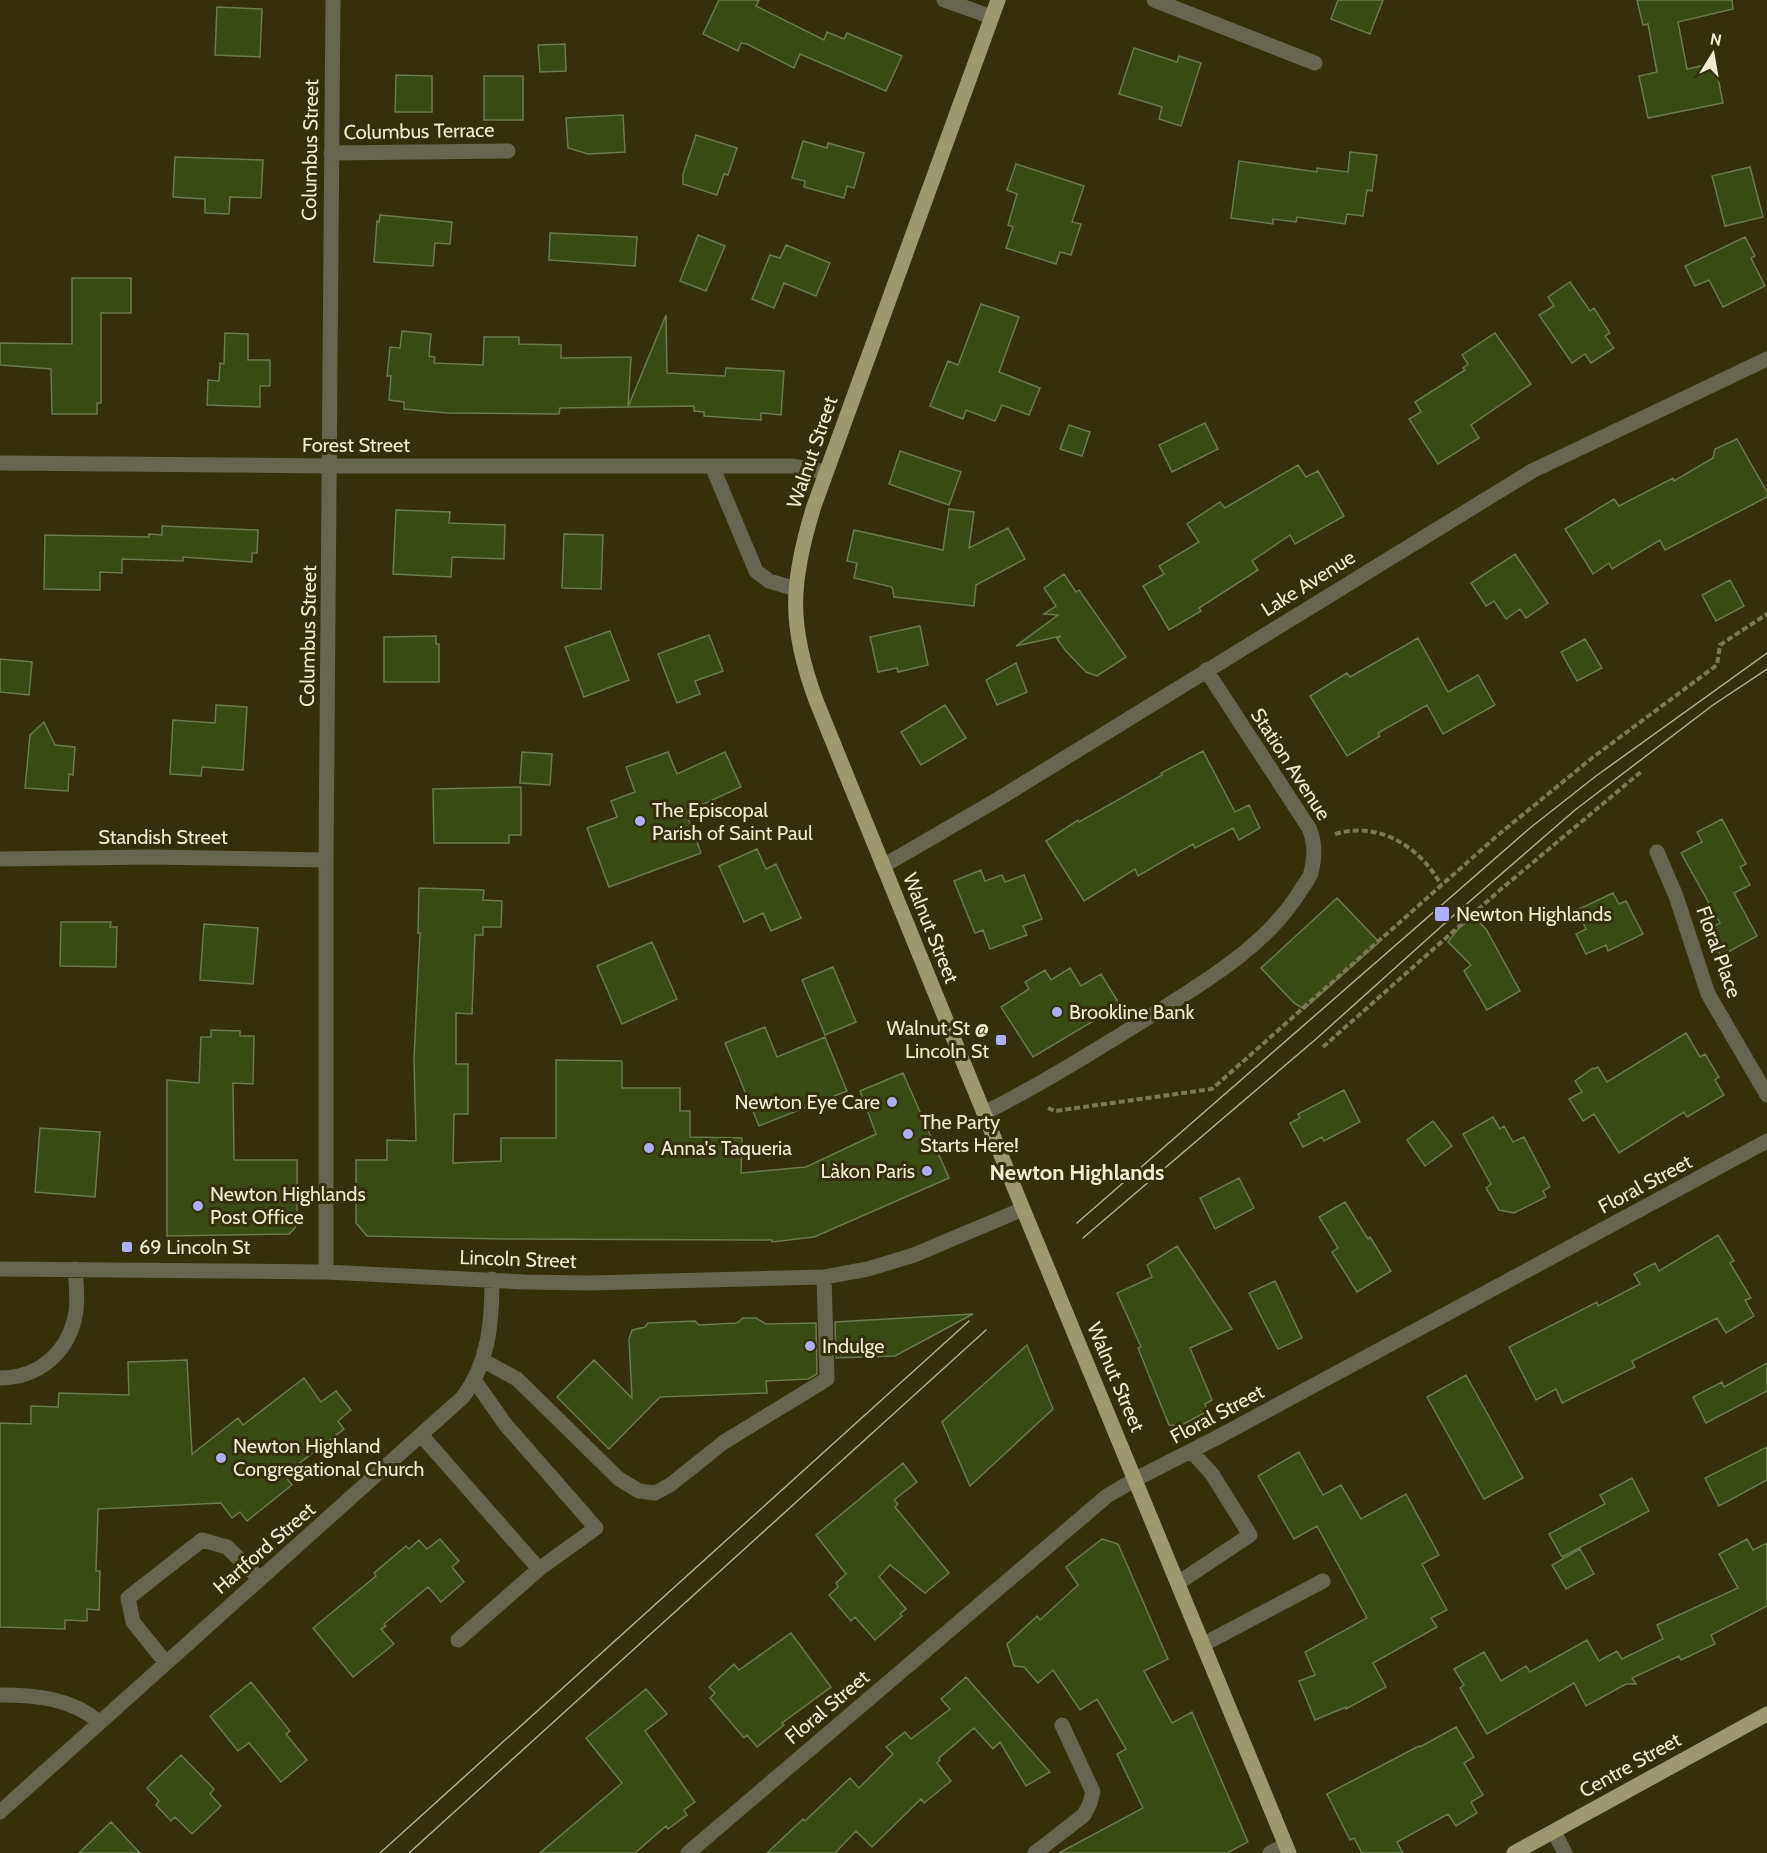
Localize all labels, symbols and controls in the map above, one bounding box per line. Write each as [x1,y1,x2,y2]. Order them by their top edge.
north arrow [1683,24,1743,84]
text: N [1708,29,1723,50]
street label: Columbus Street [297,79,323,221]
street label: Columbus Terrace [343,118,495,144]
street label: Walnut Street [782,393,842,511]
street label: Forest Street [302,433,410,457]
street label: Lake Avenue [1257,545,1359,621]
street label: Columbus Street [295,565,321,707]
street label: Station Avenue [1246,704,1336,824]
place label: The Episcopal Parish of Saint Paul [652,798,813,845]
marker: The Episcopal Parish of Saint Paul [633,814,647,828]
street label: Standish Street [98,825,228,849]
street label: Walnut Street [898,869,964,987]
place label: Newton Highlands [1456,902,1612,926]
street label: Floral Place [1691,903,1747,1001]
marker: Newton Highlands [1433,905,1451,923]
place label: Brookline Bank [1069,1000,1194,1024]
marker: Brookline Bank [1050,1005,1064,1019]
place label: Walnut St @ Lincoln St [887,1016,989,1063]
marker: Walnut St @ Lincoln St [994,1033,1008,1047]
place label: Newton Eye Care [735,1090,880,1114]
marker: Newton Eye Care [885,1095,899,1109]
place label: The Party Starts Here! [920,1110,1019,1157]
marker: The Party Starts Here! [901,1127,915,1141]
place label: Anna's Taqueria [661,1136,792,1160]
marker: Anna's Taqueria [642,1141,656,1155]
street label: Floral Street [1594,1149,1696,1219]
place label: Làkon Paris [821,1159,915,1183]
district label: Newton Highlands [990,1159,1164,1186]
marker: Làkon Paris [920,1164,934,1178]
place label: Newton Highlands Post Office [210,1182,366,1229]
marker: Newton Highlands Post Office [191,1199,205,1213]
place label: 69 Lincoln St [139,1235,250,1259]
marker: 69 Lincoln St [120,1240,134,1254]
street label: Lincoln Street [459,1245,577,1273]
street label: Walnut Street [1082,1319,1150,1436]
place label: Indulge [822,1334,885,1358]
marker: Indulge [803,1339,817,1353]
street label: Floral Street [1166,1379,1268,1449]
place label: Newton Highland Congregational Church [233,1434,424,1481]
marker: Newton Highland Congregational Church [214,1451,228,1465]
street label: Hartford Street [208,1497,320,1599]
street label: Floral Street [780,1665,874,1749]
street label: Centre Street [1575,1727,1685,1803]

